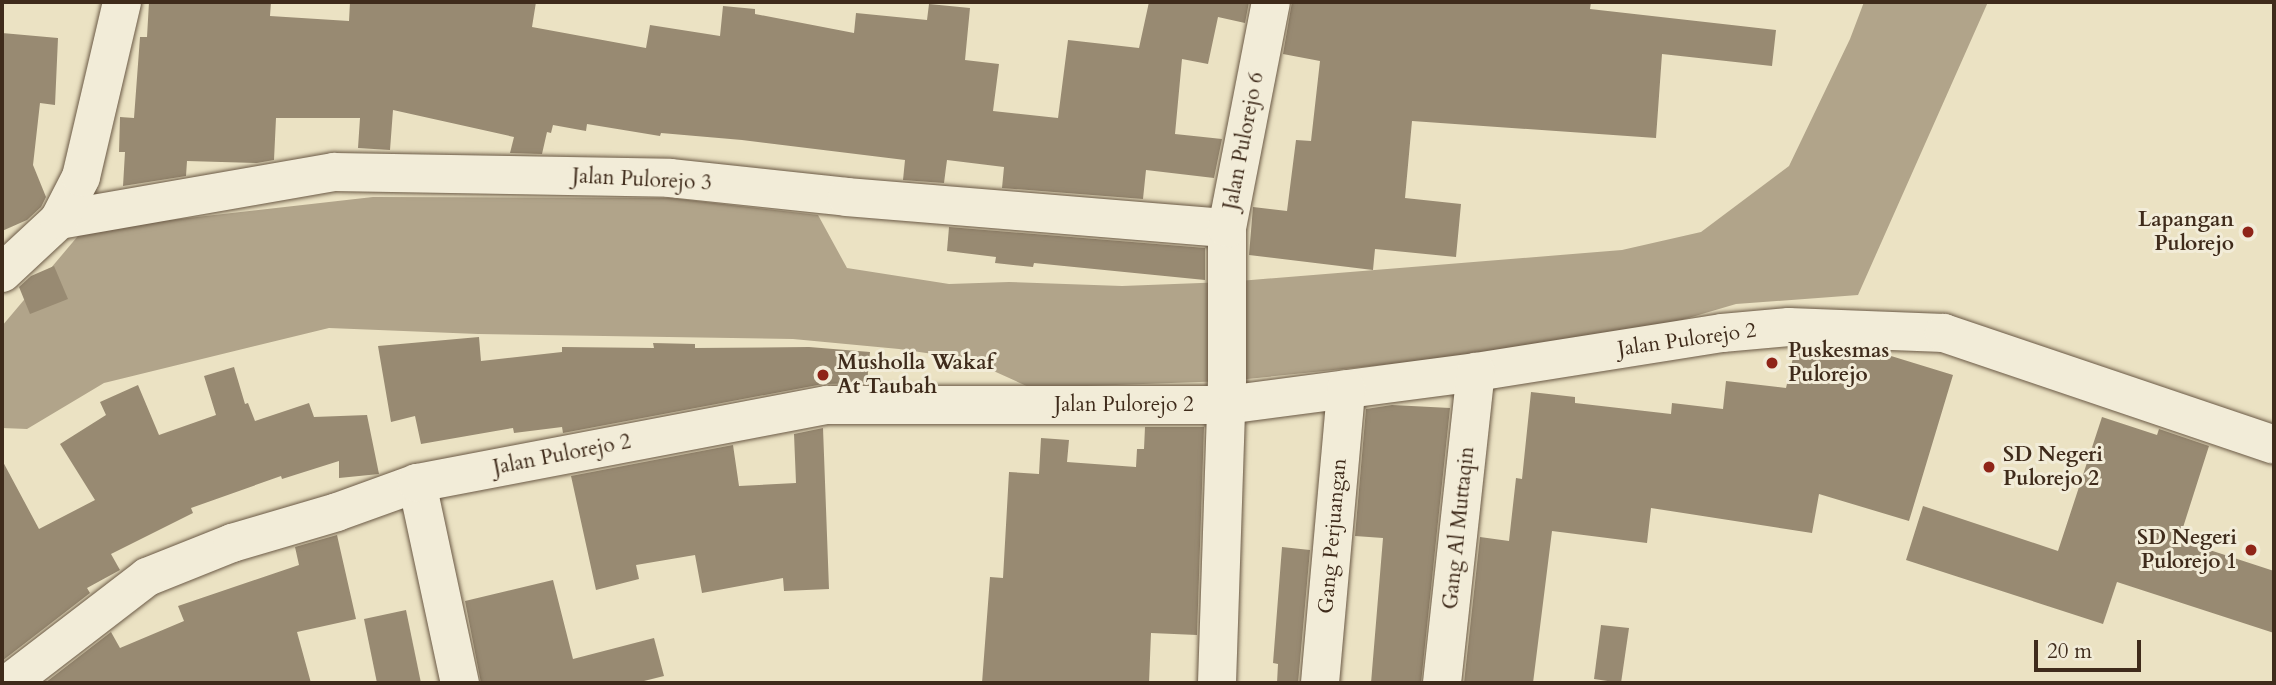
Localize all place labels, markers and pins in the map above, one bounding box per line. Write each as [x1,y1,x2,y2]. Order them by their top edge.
place label: Lapangan Pulorejo [2138,207,2234,257]
marker: Lapangan Pulorejo [2240,224,2256,240]
place label: Puskesmas Pulorejo [1788,338,1889,388]
place label: Musholla Wakaf At Taubah [837,350,994,400]
marker: Puskesmas Pulorejo [1762,353,1782,373]
marker: Musholla Wakaf At Taubah [815,367,831,383]
place label: SD Negeri Pulorejo 2 [2003,442,2103,492]
marker: SD Negeri Pulorejo 2 [1981,459,1997,475]
place label: SD Negeri Pulorejo 1 [2137,525,2237,575]
marker: SD Negeri Pulorejo 1 [2243,542,2259,558]

